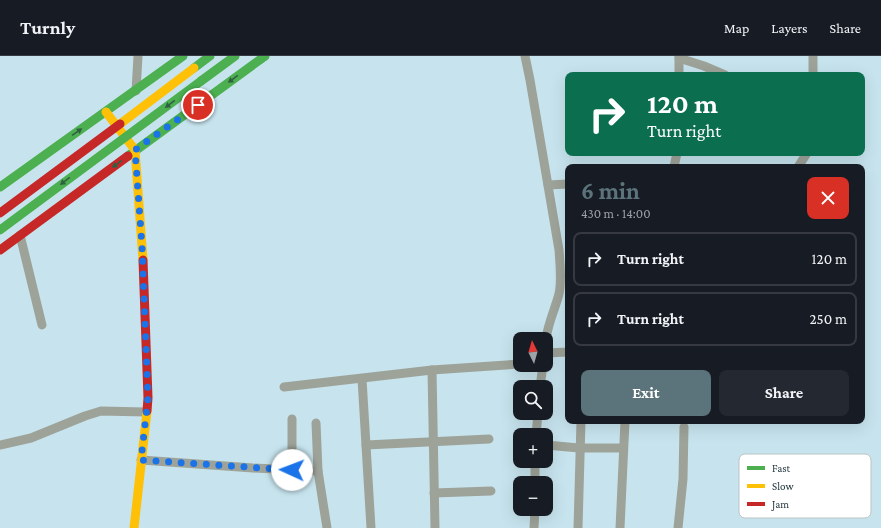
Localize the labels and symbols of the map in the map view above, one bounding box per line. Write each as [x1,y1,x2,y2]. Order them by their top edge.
one-way arrow [228,75,239,83]
pin [181,88,215,122]
one-way arrow [164,100,175,108]
one-way arrow [72,128,82,136]
one-way arrow [112,159,122,167]
one-way arrow [60,177,71,186]
north arrow [513,332,553,372]
position arrow [271,449,313,491]
legend [739,454,871,518]
text: Fast [772,462,791,474]
text: Slow [772,480,794,492]
text: Jam [771,498,789,511]

